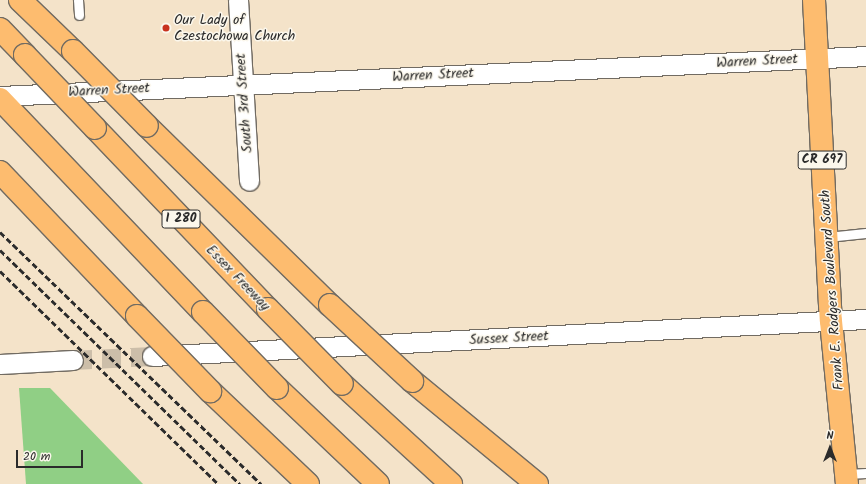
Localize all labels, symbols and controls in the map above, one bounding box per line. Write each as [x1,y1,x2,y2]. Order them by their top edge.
place label: Our Lady of Czestochowa Church [174,12,295,44]
marker: Our Lady of Czestochowa Church [161,23,171,33]
street label: Warren Street [716,50,798,72]
street label: South 3rd Street [232,53,256,153]
street label: Warren Street [392,64,474,86]
street label: Warren Street [68,79,150,101]
road number: CR 697 [797,149,847,171]
street label: Frank E. Rodgers Boulevard South [817,189,847,391]
road number: I 280 [161,208,201,230]
street label: Essex Freeway [202,242,274,314]
street label: Sussex Street [469,328,549,348]
text: N [827,427,833,445]
north arrow [810,428,850,468]
scale bar [18,442,85,468]
text: 20 m [23,447,50,466]

